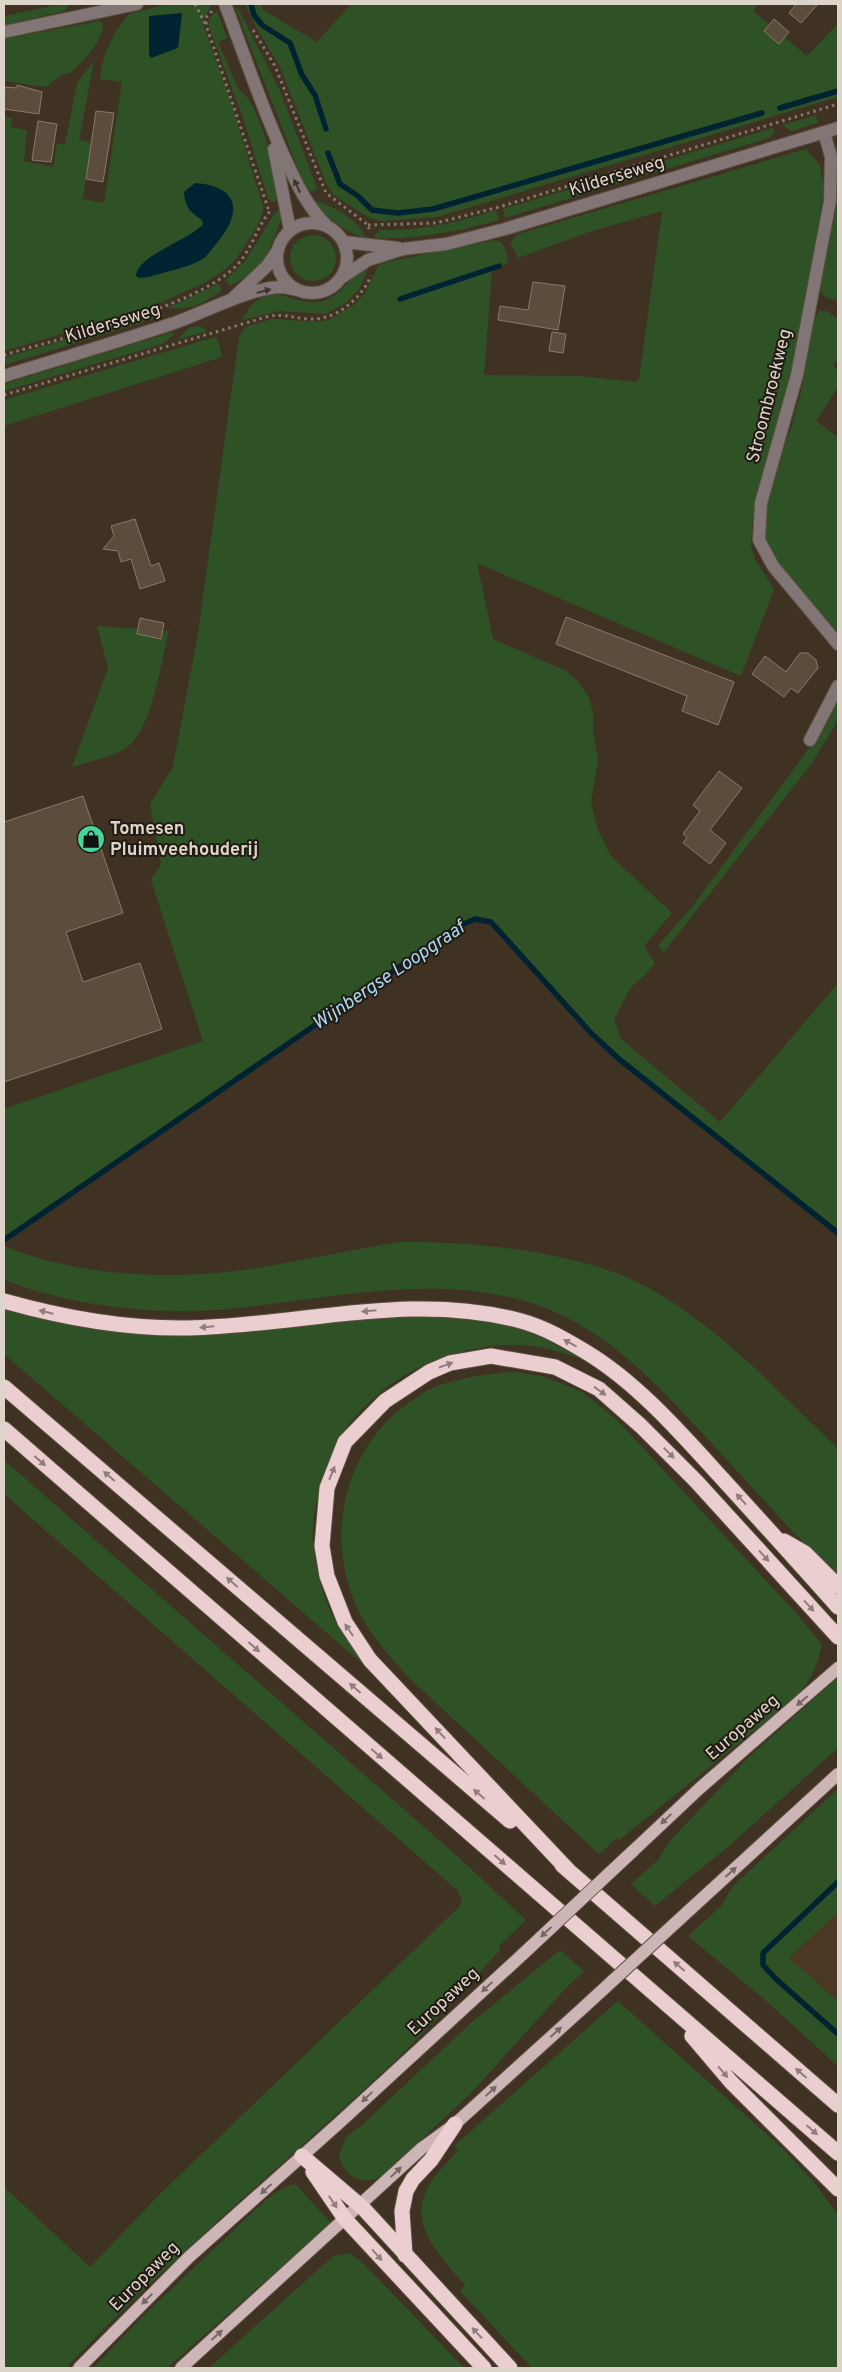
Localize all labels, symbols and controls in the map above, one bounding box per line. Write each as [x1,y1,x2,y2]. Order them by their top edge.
street label: Kilderseweg [567,152,667,202]
one-way arrow [293,179,301,193]
one-way arrow [257,286,272,294]
street label: Kilderseweg [63,299,163,349]
street label: Stroombroekweg [742,327,798,465]
place label: Tomesen Pluimveehouderij [110,818,258,862]
shop icon: Tomesen Pluimveehouderij [76,824,106,854]
water label: Wijnbergse Loopgraaf [308,915,472,1036]
one-way arrow [38,1308,53,1316]
one-way arrow [360,1308,376,1316]
one-way arrow [199,1323,215,1331]
one-way arrow [563,1339,577,1347]
one-way arrow [439,1361,454,1369]
one-way arrow [593,1386,607,1396]
one-way arrow [662,1447,674,1459]
one-way arrow [34,1455,46,1467]
one-way arrow [329,1466,337,1481]
one-way arrow [102,1471,115,1482]
one-way arrow [735,1494,747,1506]
one-way arrow [758,1550,770,1562]
one-way arrow [226,1577,238,1588]
one-way arrow [803,1600,815,1612]
one-way arrow [345,1623,354,1636]
one-way arrow [248,1642,261,1653]
one-way arrow [350,1682,362,1694]
street label: Europaweg [701,1690,785,1766]
one-way arrow [796,1695,809,1706]
one-way arrow [434,1728,446,1740]
one-way arrow [371,1748,383,1760]
one-way arrow [472,1788,485,1799]
one-way arrow [661,1813,673,1825]
one-way arrow [494,1854,506,1865]
one-way arrow [725,1866,737,1878]
one-way arrow [540,1926,552,1938]
one-way arrow [672,1961,685,1972]
street label: Europaweg [403,1963,485,2041]
one-way arrow [481,1981,493,1993]
one-way arrow [549,2026,561,2038]
one-way arrow [717,2065,728,2078]
one-way arrow [796,2067,808,2079]
one-way arrow [485,2085,497,2097]
one-way arrow [362,2091,374,2103]
one-way arrow [806,2125,819,2136]
one-way arrow [389,2166,401,2178]
one-way arrow [259,2183,272,2194]
one-way arrow [328,2195,338,2209]
street label: Europaweg [105,2237,185,2317]
one-way arrow [372,2248,383,2261]
one-way arrow [141,2293,153,2305]
one-way arrow [471,2327,483,2339]
one-way arrow [210,2330,223,2341]

